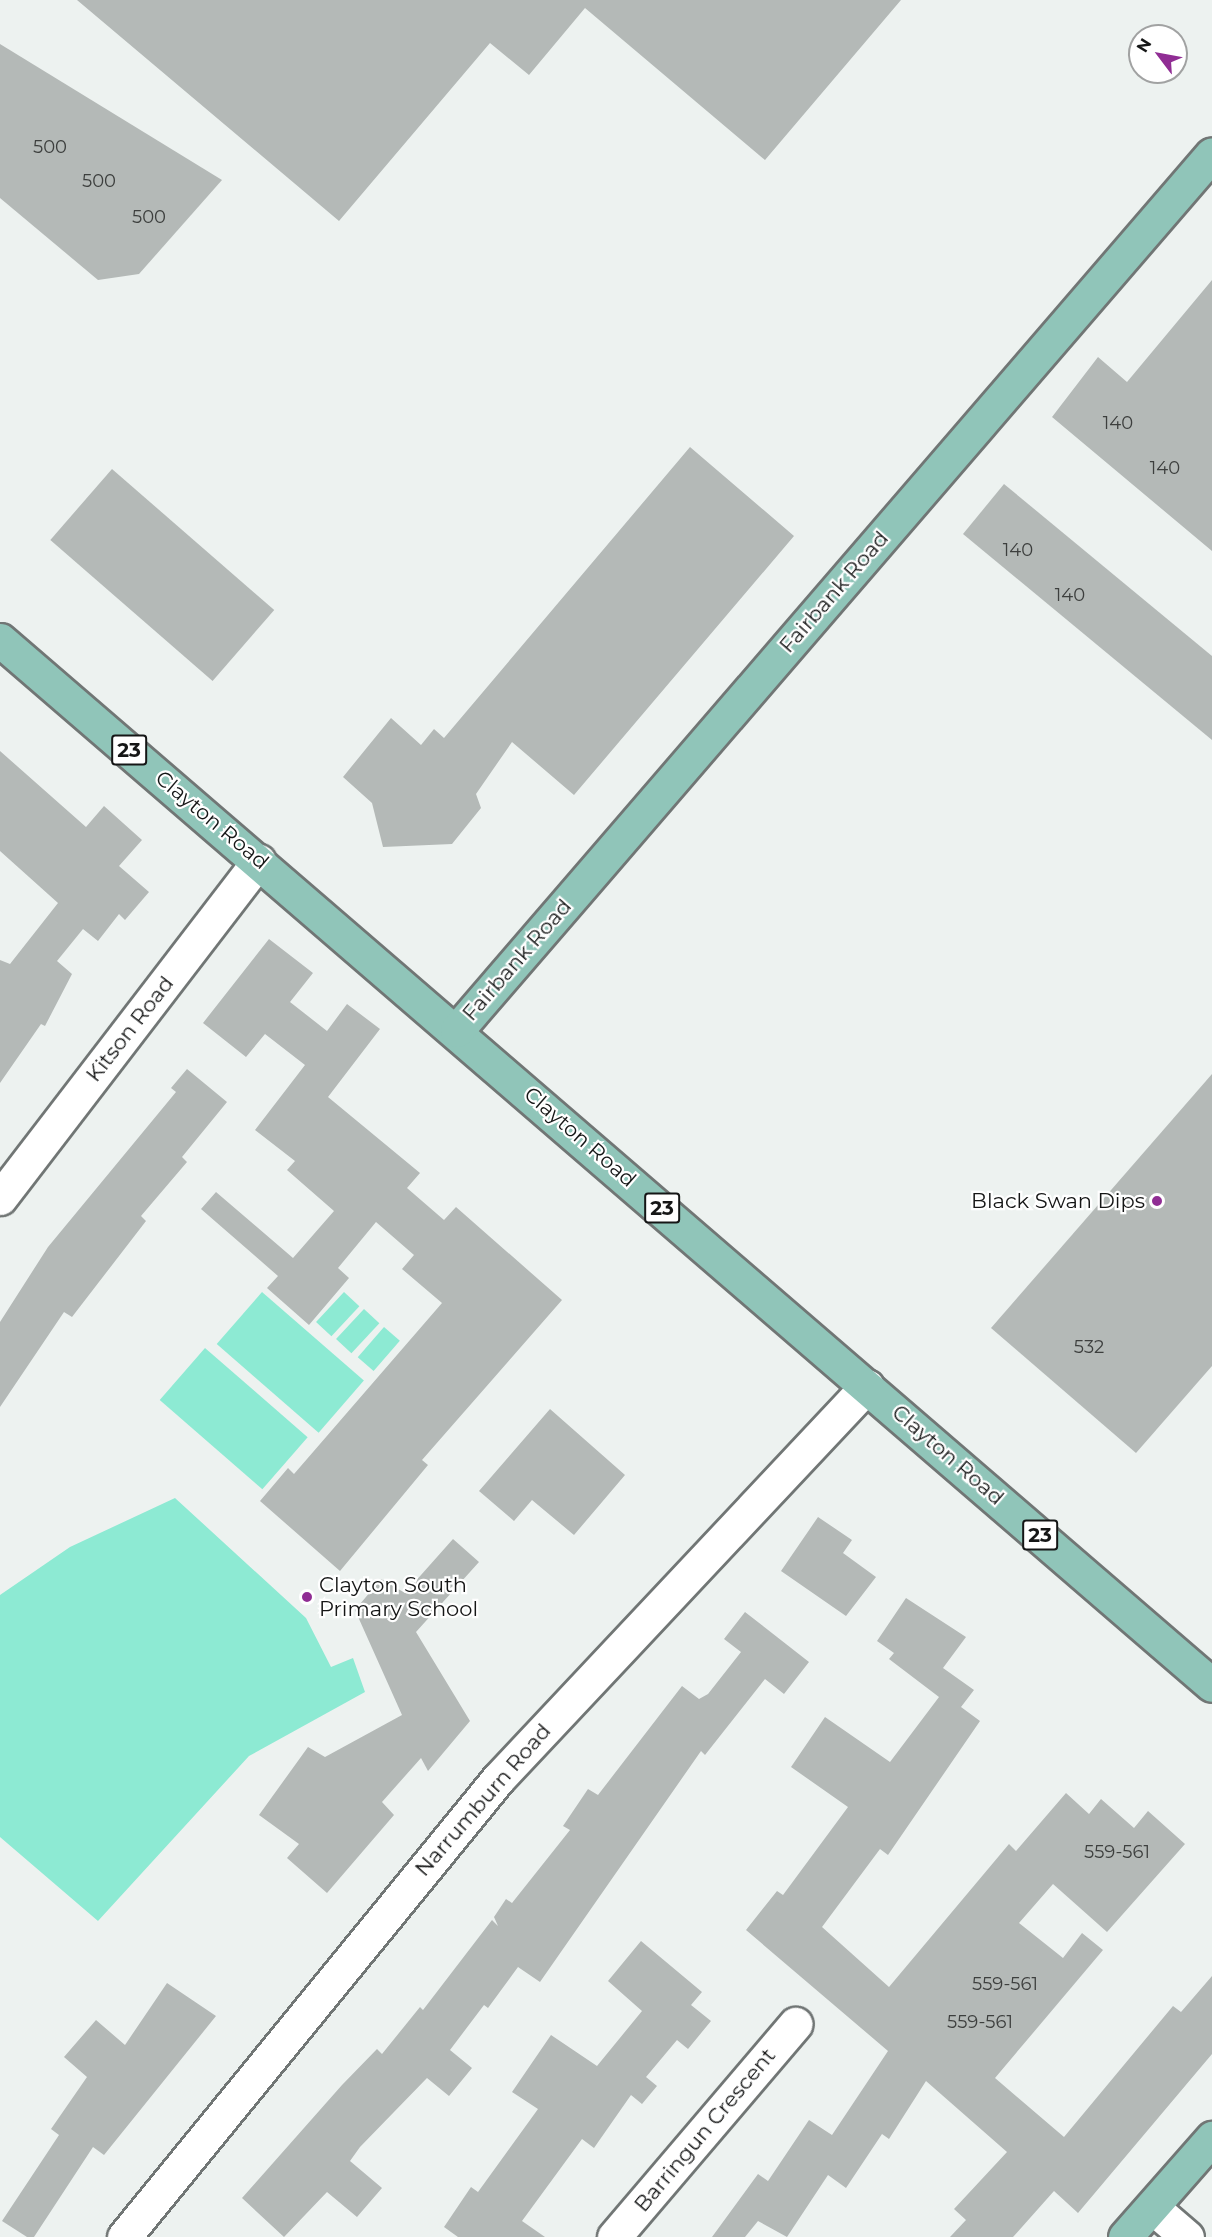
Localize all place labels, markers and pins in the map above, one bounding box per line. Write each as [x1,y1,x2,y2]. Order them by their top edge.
place label: Black Swan Dips [971,1188,1145,1214]
marker: Black Swan Dips [1150,1194,1164,1208]
place label: Clayton South Primary School [319,1572,478,1622]
marker: Clayton South Primary School [300,1590,314,1604]

